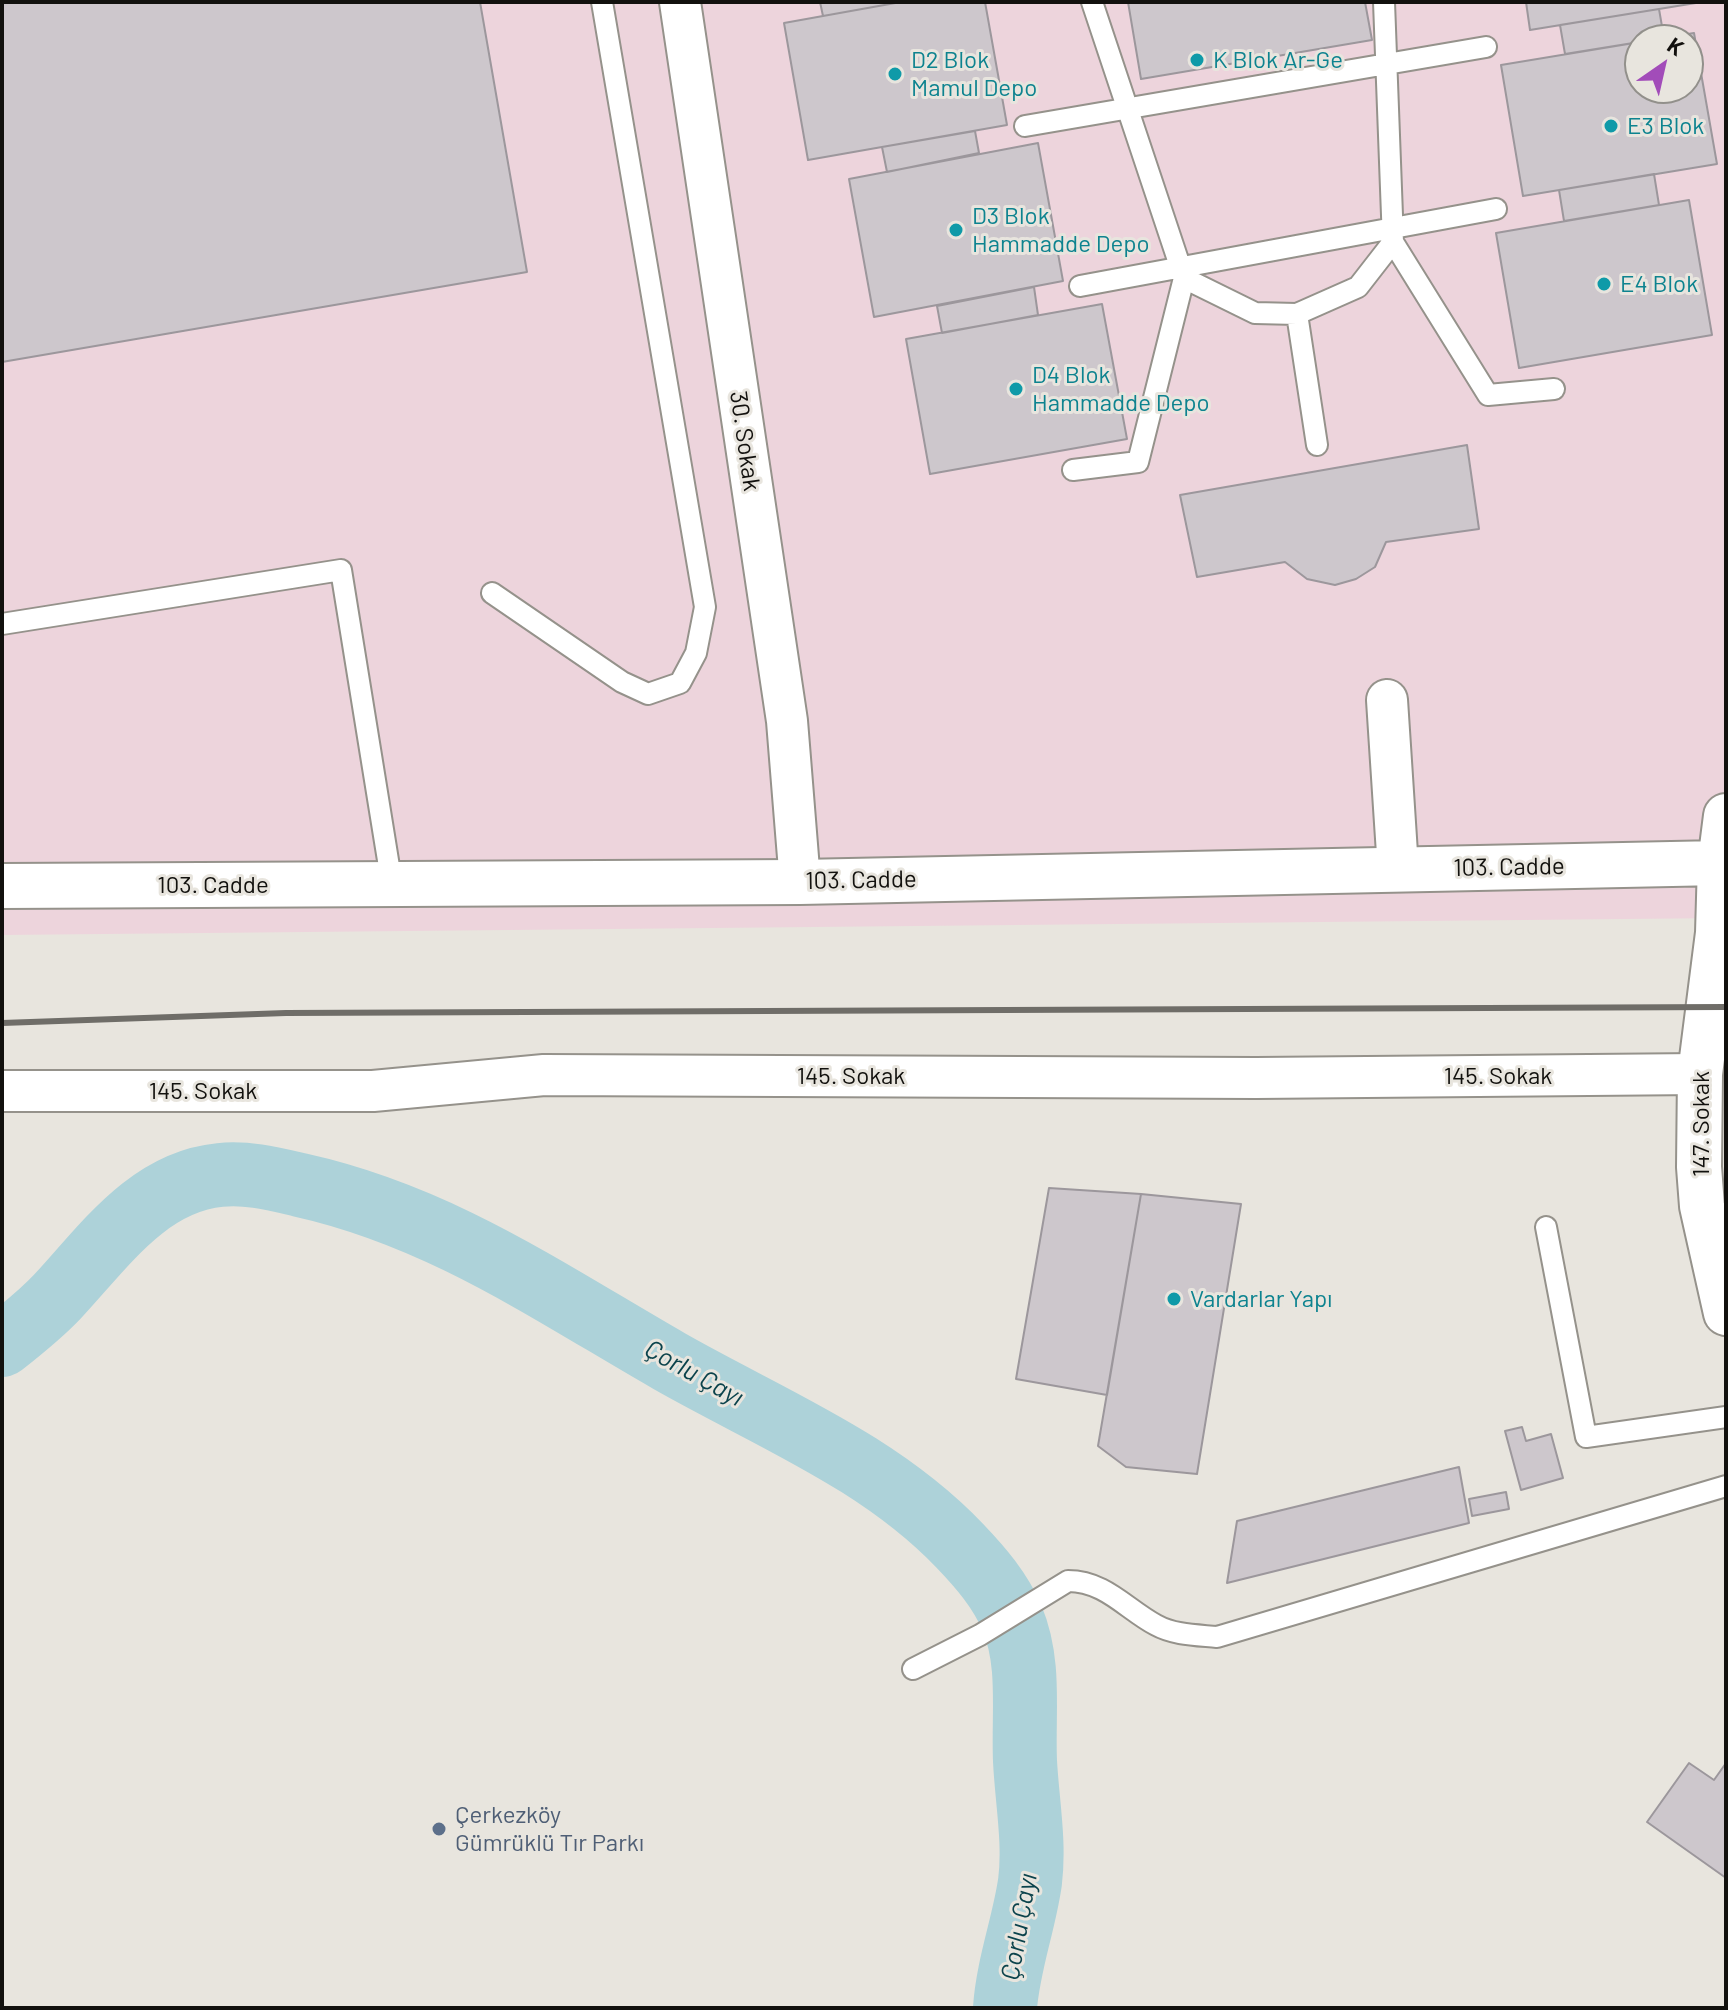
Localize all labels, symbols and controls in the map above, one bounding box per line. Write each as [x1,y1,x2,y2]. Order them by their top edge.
north arrow [1624,24,1704,104]
text: K [1663,31,1689,60]
place label: D2 Blok Mamul Depo [911,46,1037,102]
place label: K Blok Ar-Ge [1213,46,1343,74]
marker: K Blok Ar-Ge [1188,51,1206,69]
marker: D2 Blok Mamul Depo [886,65,904,83]
place label: E3 Blok [1627,112,1704,140]
marker: E3 Blok [1602,117,1620,135]
place label: D3 Blok Hammadde Depo [972,202,1150,258]
marker: D3 Blok Hammadde Depo [947,221,965,239]
place label: E4 Blok [1620,270,1698,298]
marker: E4 Blok [1595,275,1613,293]
place label: D4 Blok Hammadde Depo [1032,361,1210,417]
marker: D4 Blok Hammadde Depo [1007,380,1025,398]
street label: 30. Sokak [724,389,766,493]
street label: 103. Cadde [1453,852,1565,882]
street label: 103. Cadde [805,865,917,895]
street label: 103. Cadde [157,871,269,899]
street label: 145. Sokak [797,1062,905,1090]
street label: 145. Sokak [1444,1062,1552,1090]
street label: 147. Sokak [1687,1071,1715,1177]
street label: 145. Sokak [149,1077,257,1105]
place label: Vardarlar Yapı [1190,1285,1332,1313]
marker: Vardarlar Yapı [1165,1290,1183,1308]
water label: Çorlu Çayı [639,1333,749,1413]
place label: Çerkezköy Gümrüklü Tır Parkı [455,1801,644,1857]
marker: Çerkezköy Gümrüklü Tır Parkı [430,1820,448,1838]
water label: Çorlu Çayı [994,1871,1044,1983]

